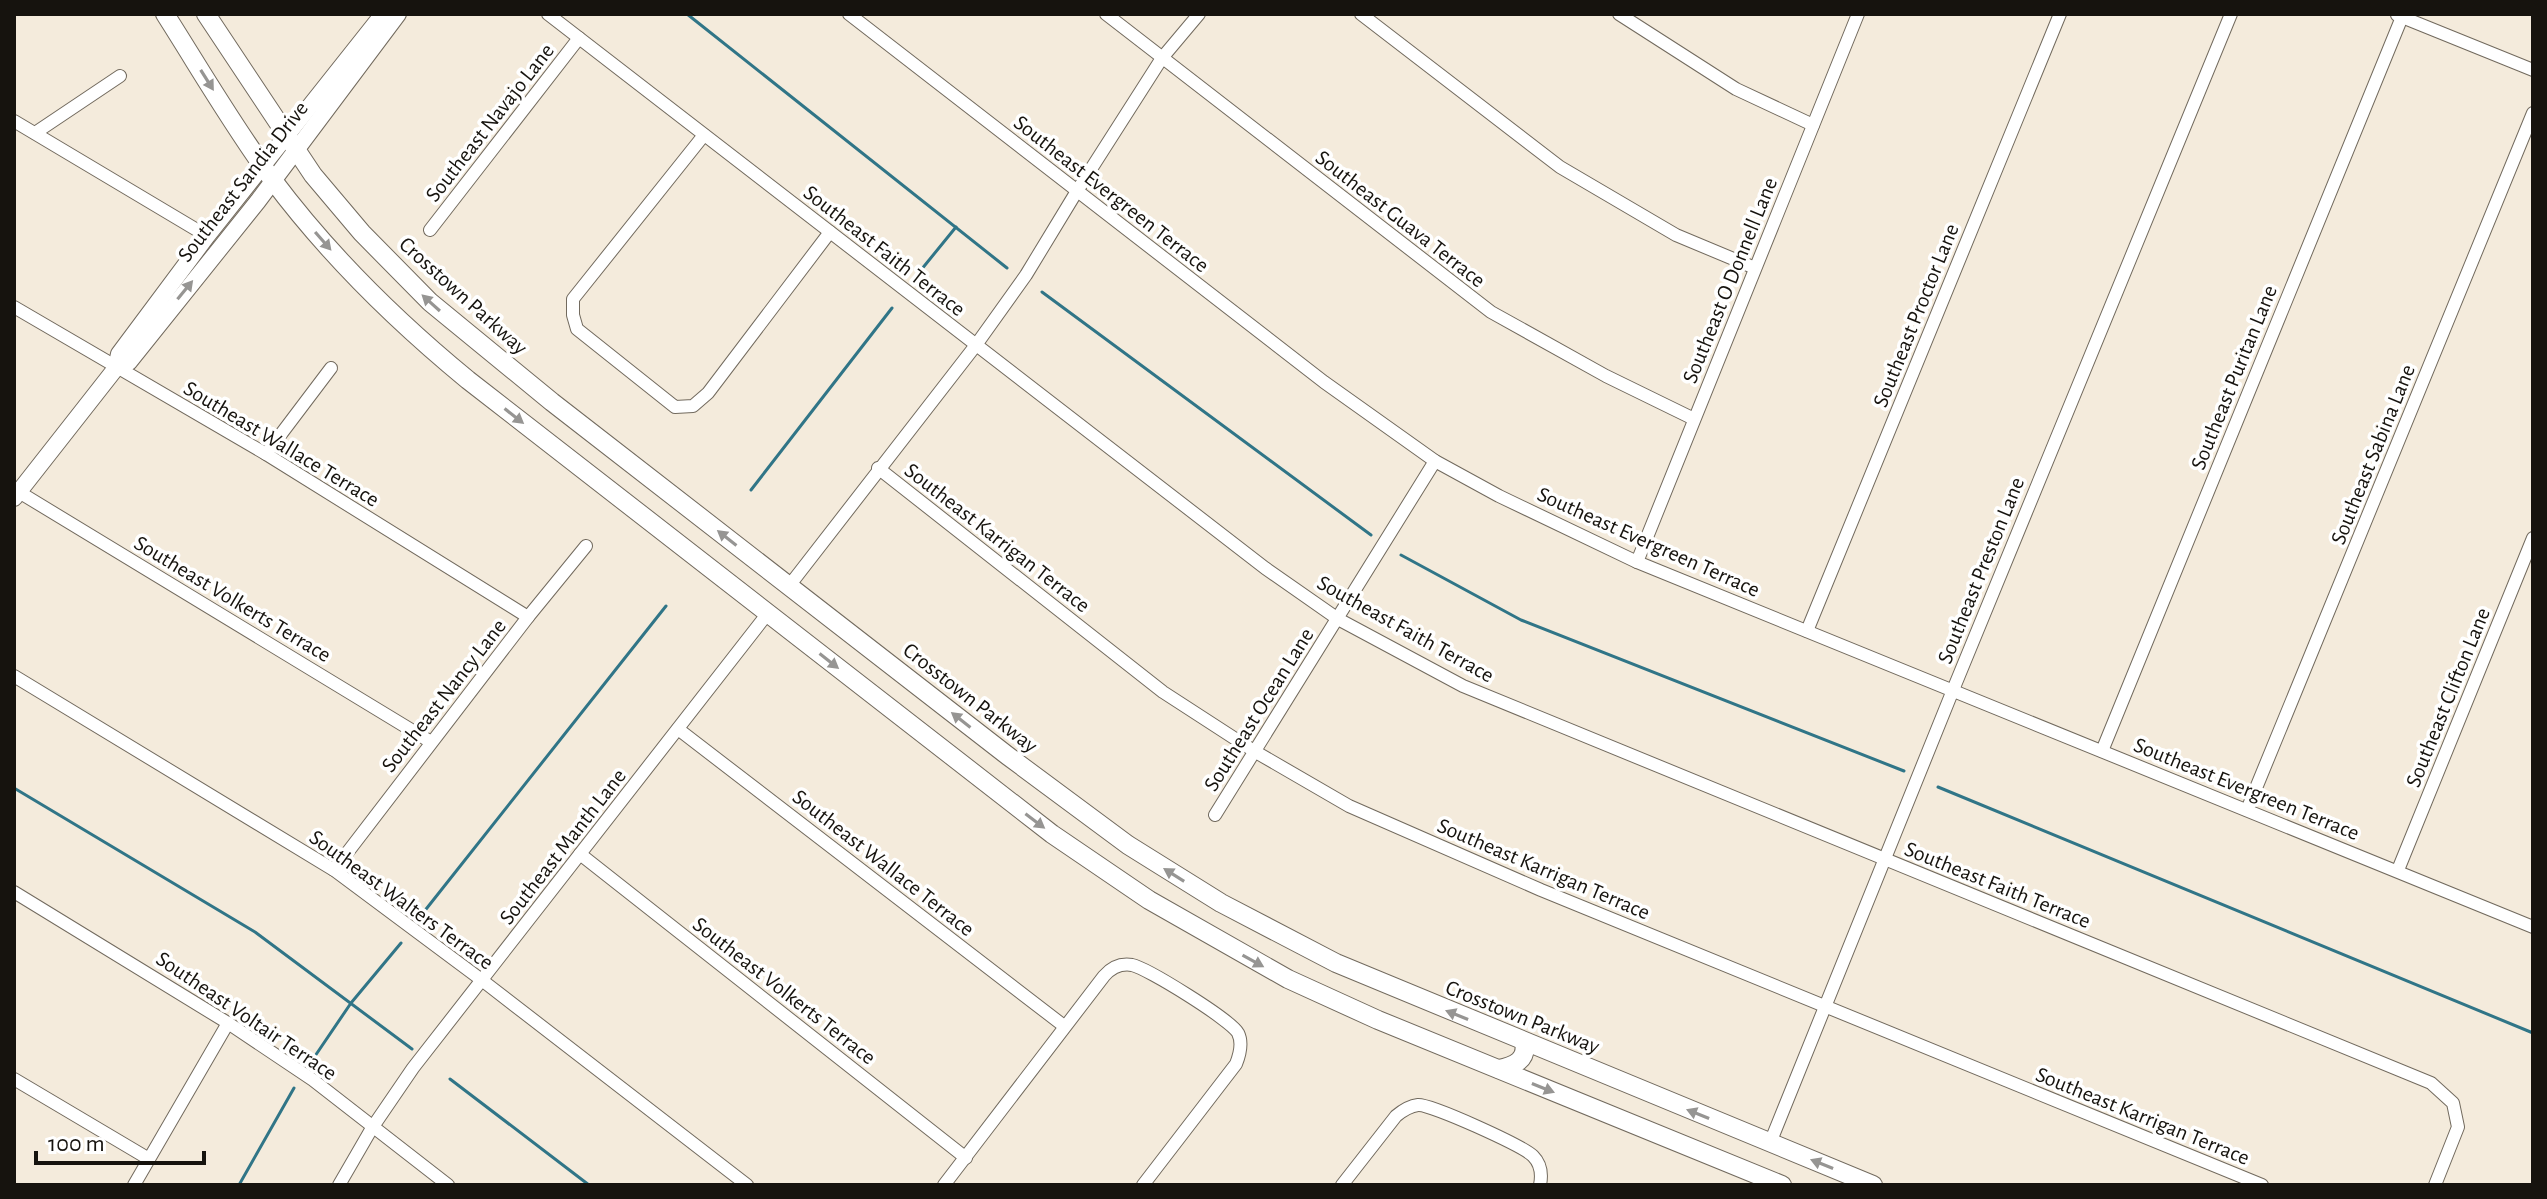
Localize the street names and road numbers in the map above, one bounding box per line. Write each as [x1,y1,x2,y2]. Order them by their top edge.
street label: Southeast Navajo Lane [421,39,558,206]
street label: Southeast Sandia Drive [173,97,312,266]
street label: Southeast Evergreen Terrace [1010,111,1213,277]
street label: Southeast Guava Terrace [1312,146,1489,292]
street label: Southeast O Donnell Lane [1679,174,1781,386]
street label: Southeast Faith Terrace [800,181,969,320]
street label: Southeast Proctor Lane [1869,221,1963,410]
street label: Crosstown Parkway [395,233,532,359]
street label: Southeast Puritan Lane [2187,282,2281,473]
street label: Southeast Sabina Lane [2327,361,2419,548]
street label: Southeast Wallace Terrace [180,377,383,511]
street label: Southeast Karrigan Terrace [901,459,1094,617]
street label: Southeast Preston Lane [1933,474,2028,667]
street label: Southeast Evergreen Terrace [1534,483,1763,601]
street label: Southeast Volkerts Terrace [130,531,335,666]
street label: Southeast Faith Terrace [1313,571,1498,687]
street label: Southeast Clifton Lane [2402,605,2494,790]
street label: Southeast Nancy Lane [377,615,510,776]
street label: Southeast Ocean Lane [1200,624,1318,795]
street label: Crosstown Parkway [899,639,1042,757]
street label: Southeast Evergreen Terrace [2131,734,2362,844]
street label: Southeast Manth Lane [495,765,630,929]
street label: Southeast Wallace Terrace [789,785,978,940]
street label: Southeast Karrigan Terrace [1434,814,1653,924]
street label: Southeast Walters Terrace [305,826,497,974]
street label: Southeast Faith Terrace [1902,838,2094,932]
street label: Southeast Volkerts Terrace [689,913,880,1069]
street label: Southeast Voltair Terrace [152,947,341,1084]
street label: Crosstown Parkway [1443,976,1603,1058]
street label: Southeast Karrigan Terrace [2033,1063,2253,1169]

